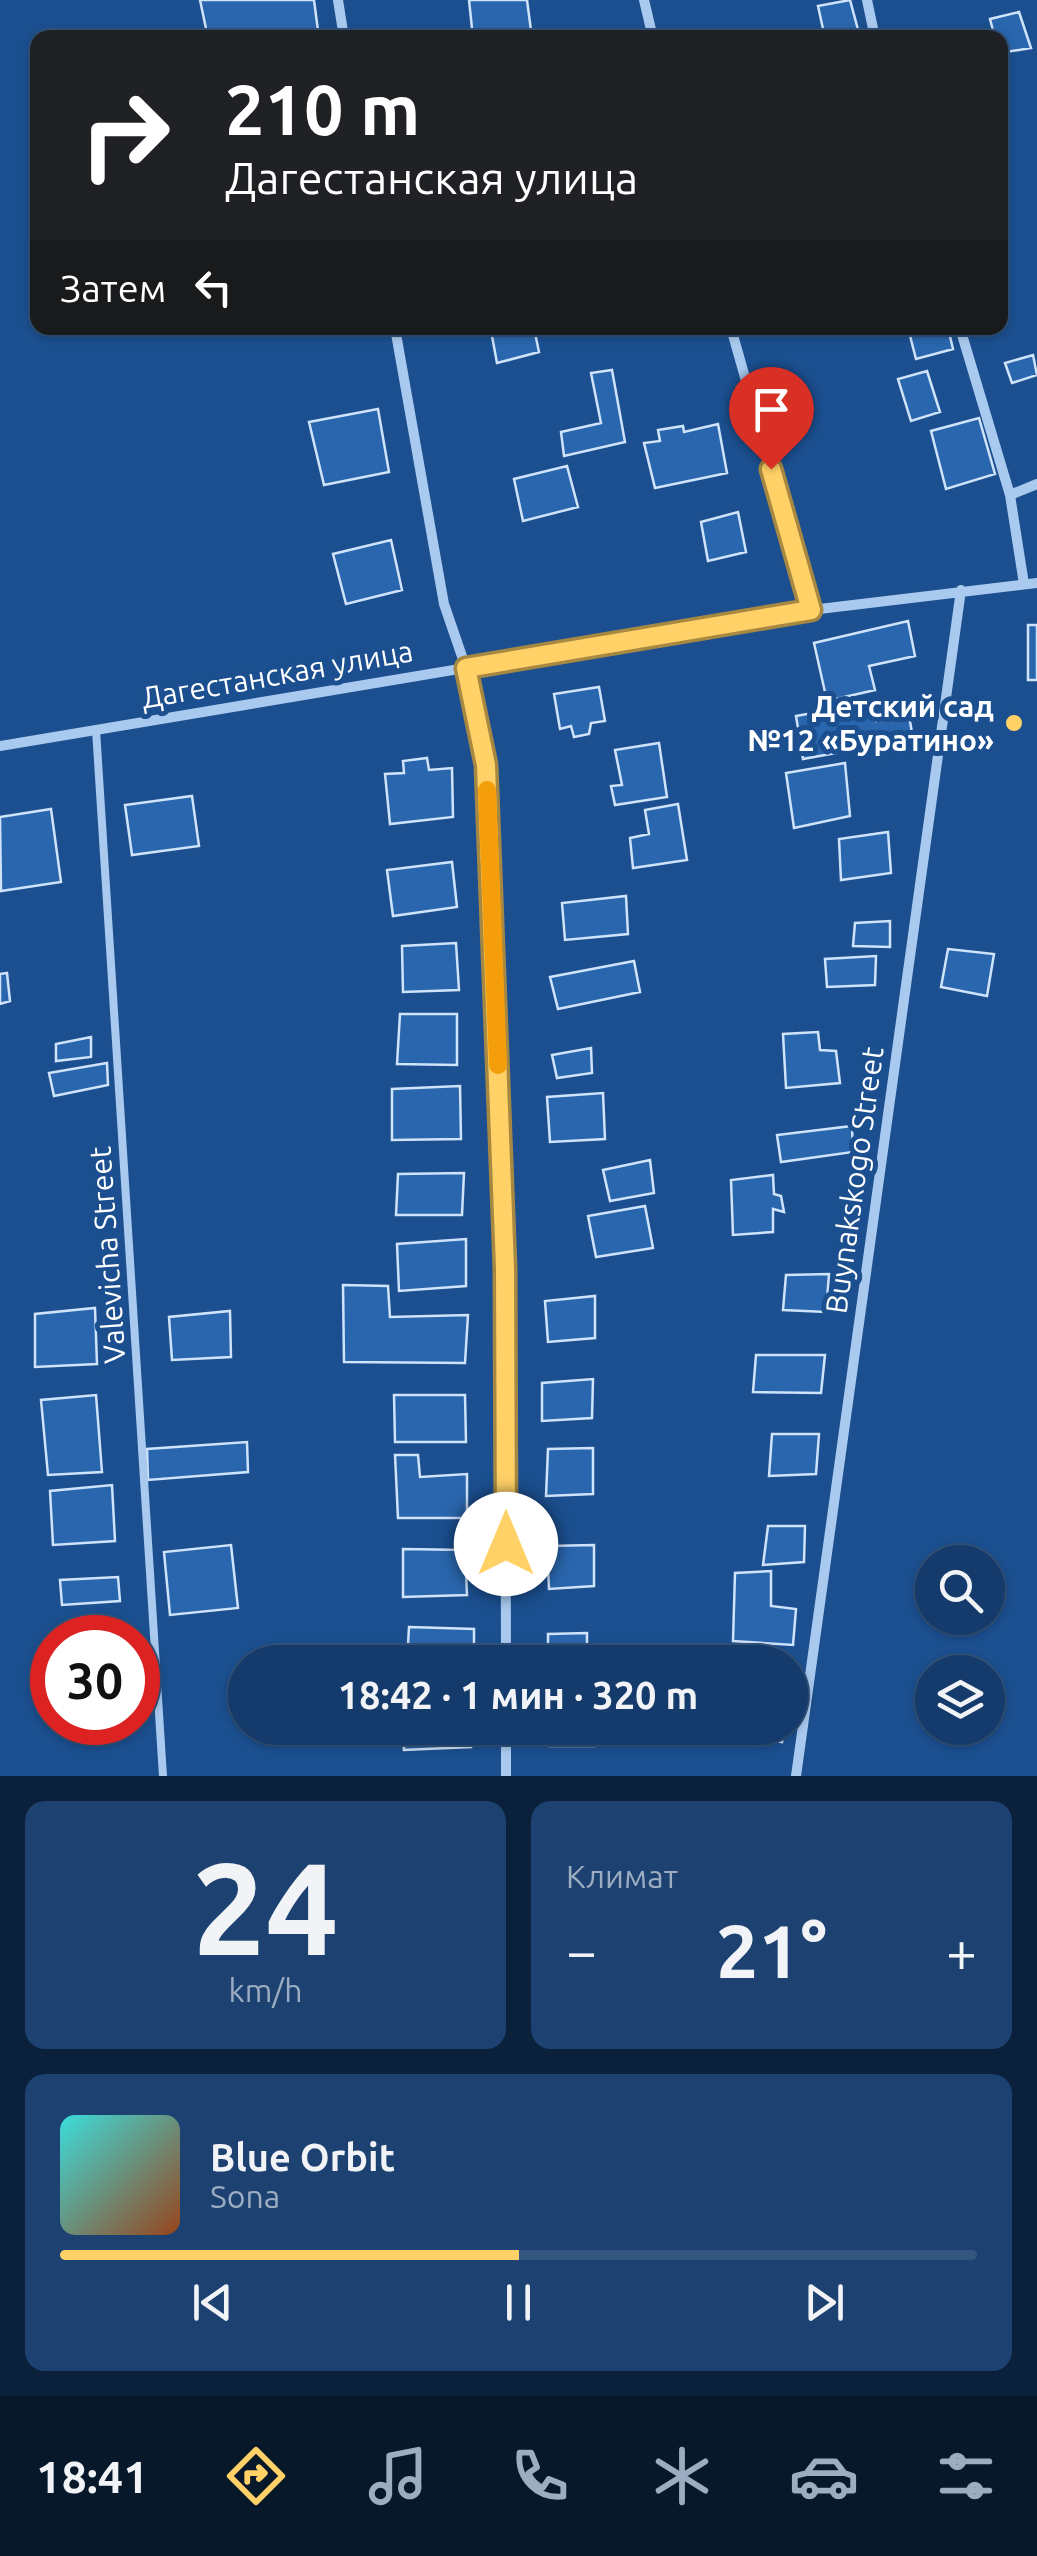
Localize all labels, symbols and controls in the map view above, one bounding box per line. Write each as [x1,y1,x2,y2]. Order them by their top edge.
icon: right [60,70,190,200]
text: 210 m [225,70,420,148]
text: Дагестанская улица [225,152,638,203]
icon: left [186,260,241,315]
text: Затем [60,267,166,309]
pin [729,367,814,470]
icon: arrive [744,382,799,437]
street label: Дагестанская улица [138,633,416,715]
place label: Детский сад №12 «Буратино» [747,689,994,757]
marker: Детский сад №12 «Буратино» [1003,712,1025,734]
street label: Buynakskogo Street [818,1044,890,1315]
street label: Valevicha Street [82,1145,132,1365]
position arrow [454,1492,558,1596]
map controls [915,1545,1005,1745]
button: search [915,1545,1005,1635]
speed limit sign: 30 [30,1615,160,1745]
button: layers [915,1655,1005,1745]
text: 18:42 · 1 мин · 320 m [338,1674,698,1716]
text: 24 [192,1834,339,1980]
text: Климат [566,1858,678,1894]
text: 21° [716,1908,827,1992]
text: − [566,1920,597,1981]
text: + [946,1920,977,1981]
text: km/h [229,1972,302,2008]
text: Blue Orbit [210,2136,395,2178]
text: Sona [210,2178,280,2214]
icon: previous [185,2275,240,2330]
icon: pause [491,2275,546,2330]
icon: next [797,2275,852,2330]
icon: directions [221,2441,291,2511]
icon: music [363,2441,433,2511]
icon: phone [505,2441,575,2511]
icon: climate [647,2441,717,2511]
icon: car [789,2441,859,2511]
icon: filters [931,2441,1001,2511]
text: 18:41 [36,2451,149,2502]

